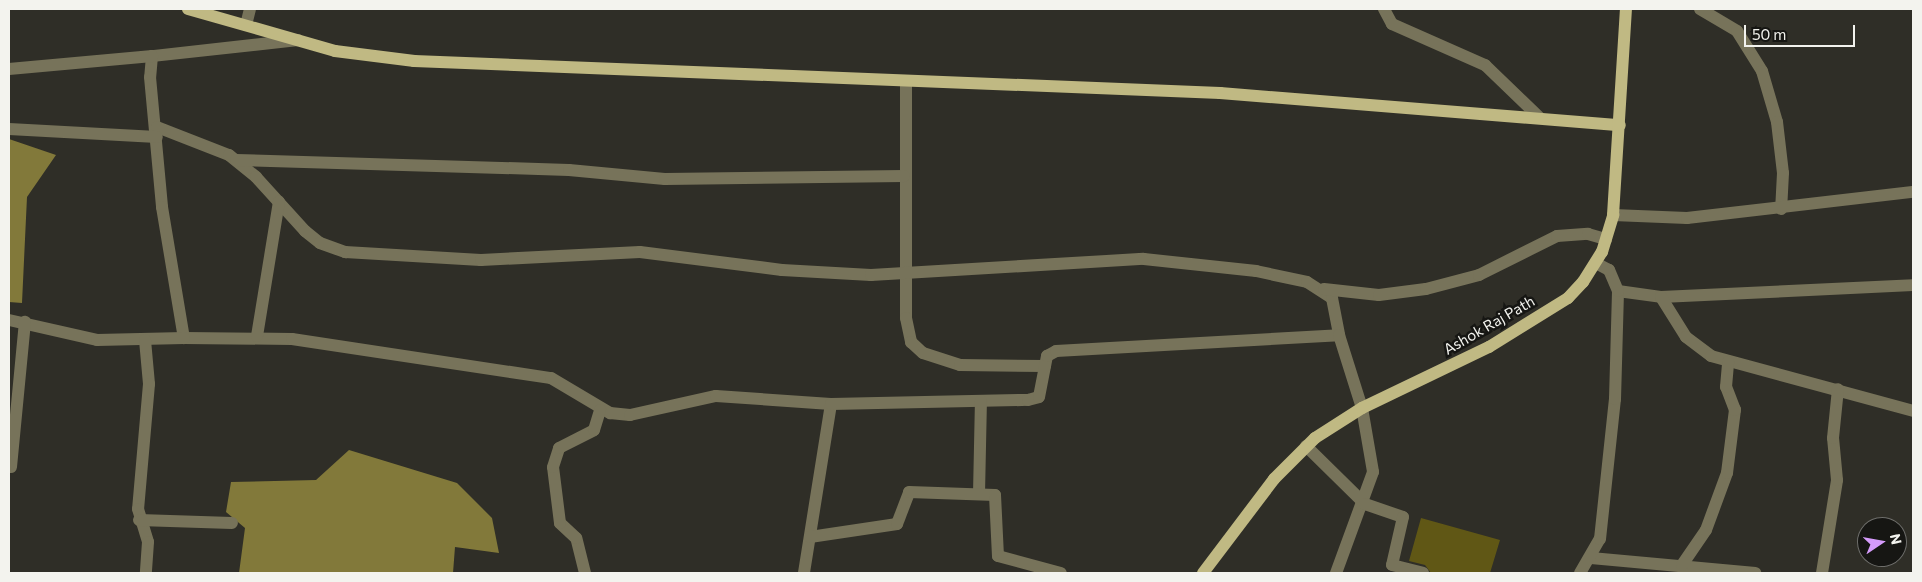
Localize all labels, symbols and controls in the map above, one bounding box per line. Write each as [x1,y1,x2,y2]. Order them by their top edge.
scale bar [1747,15,1858,47]
text: 50 m [1752,25,1786,43]
street label: Ashok Raj Path [1440,292,1538,358]
north arrow [1857,517,1907,567]
text: N [1887,532,1906,546]

